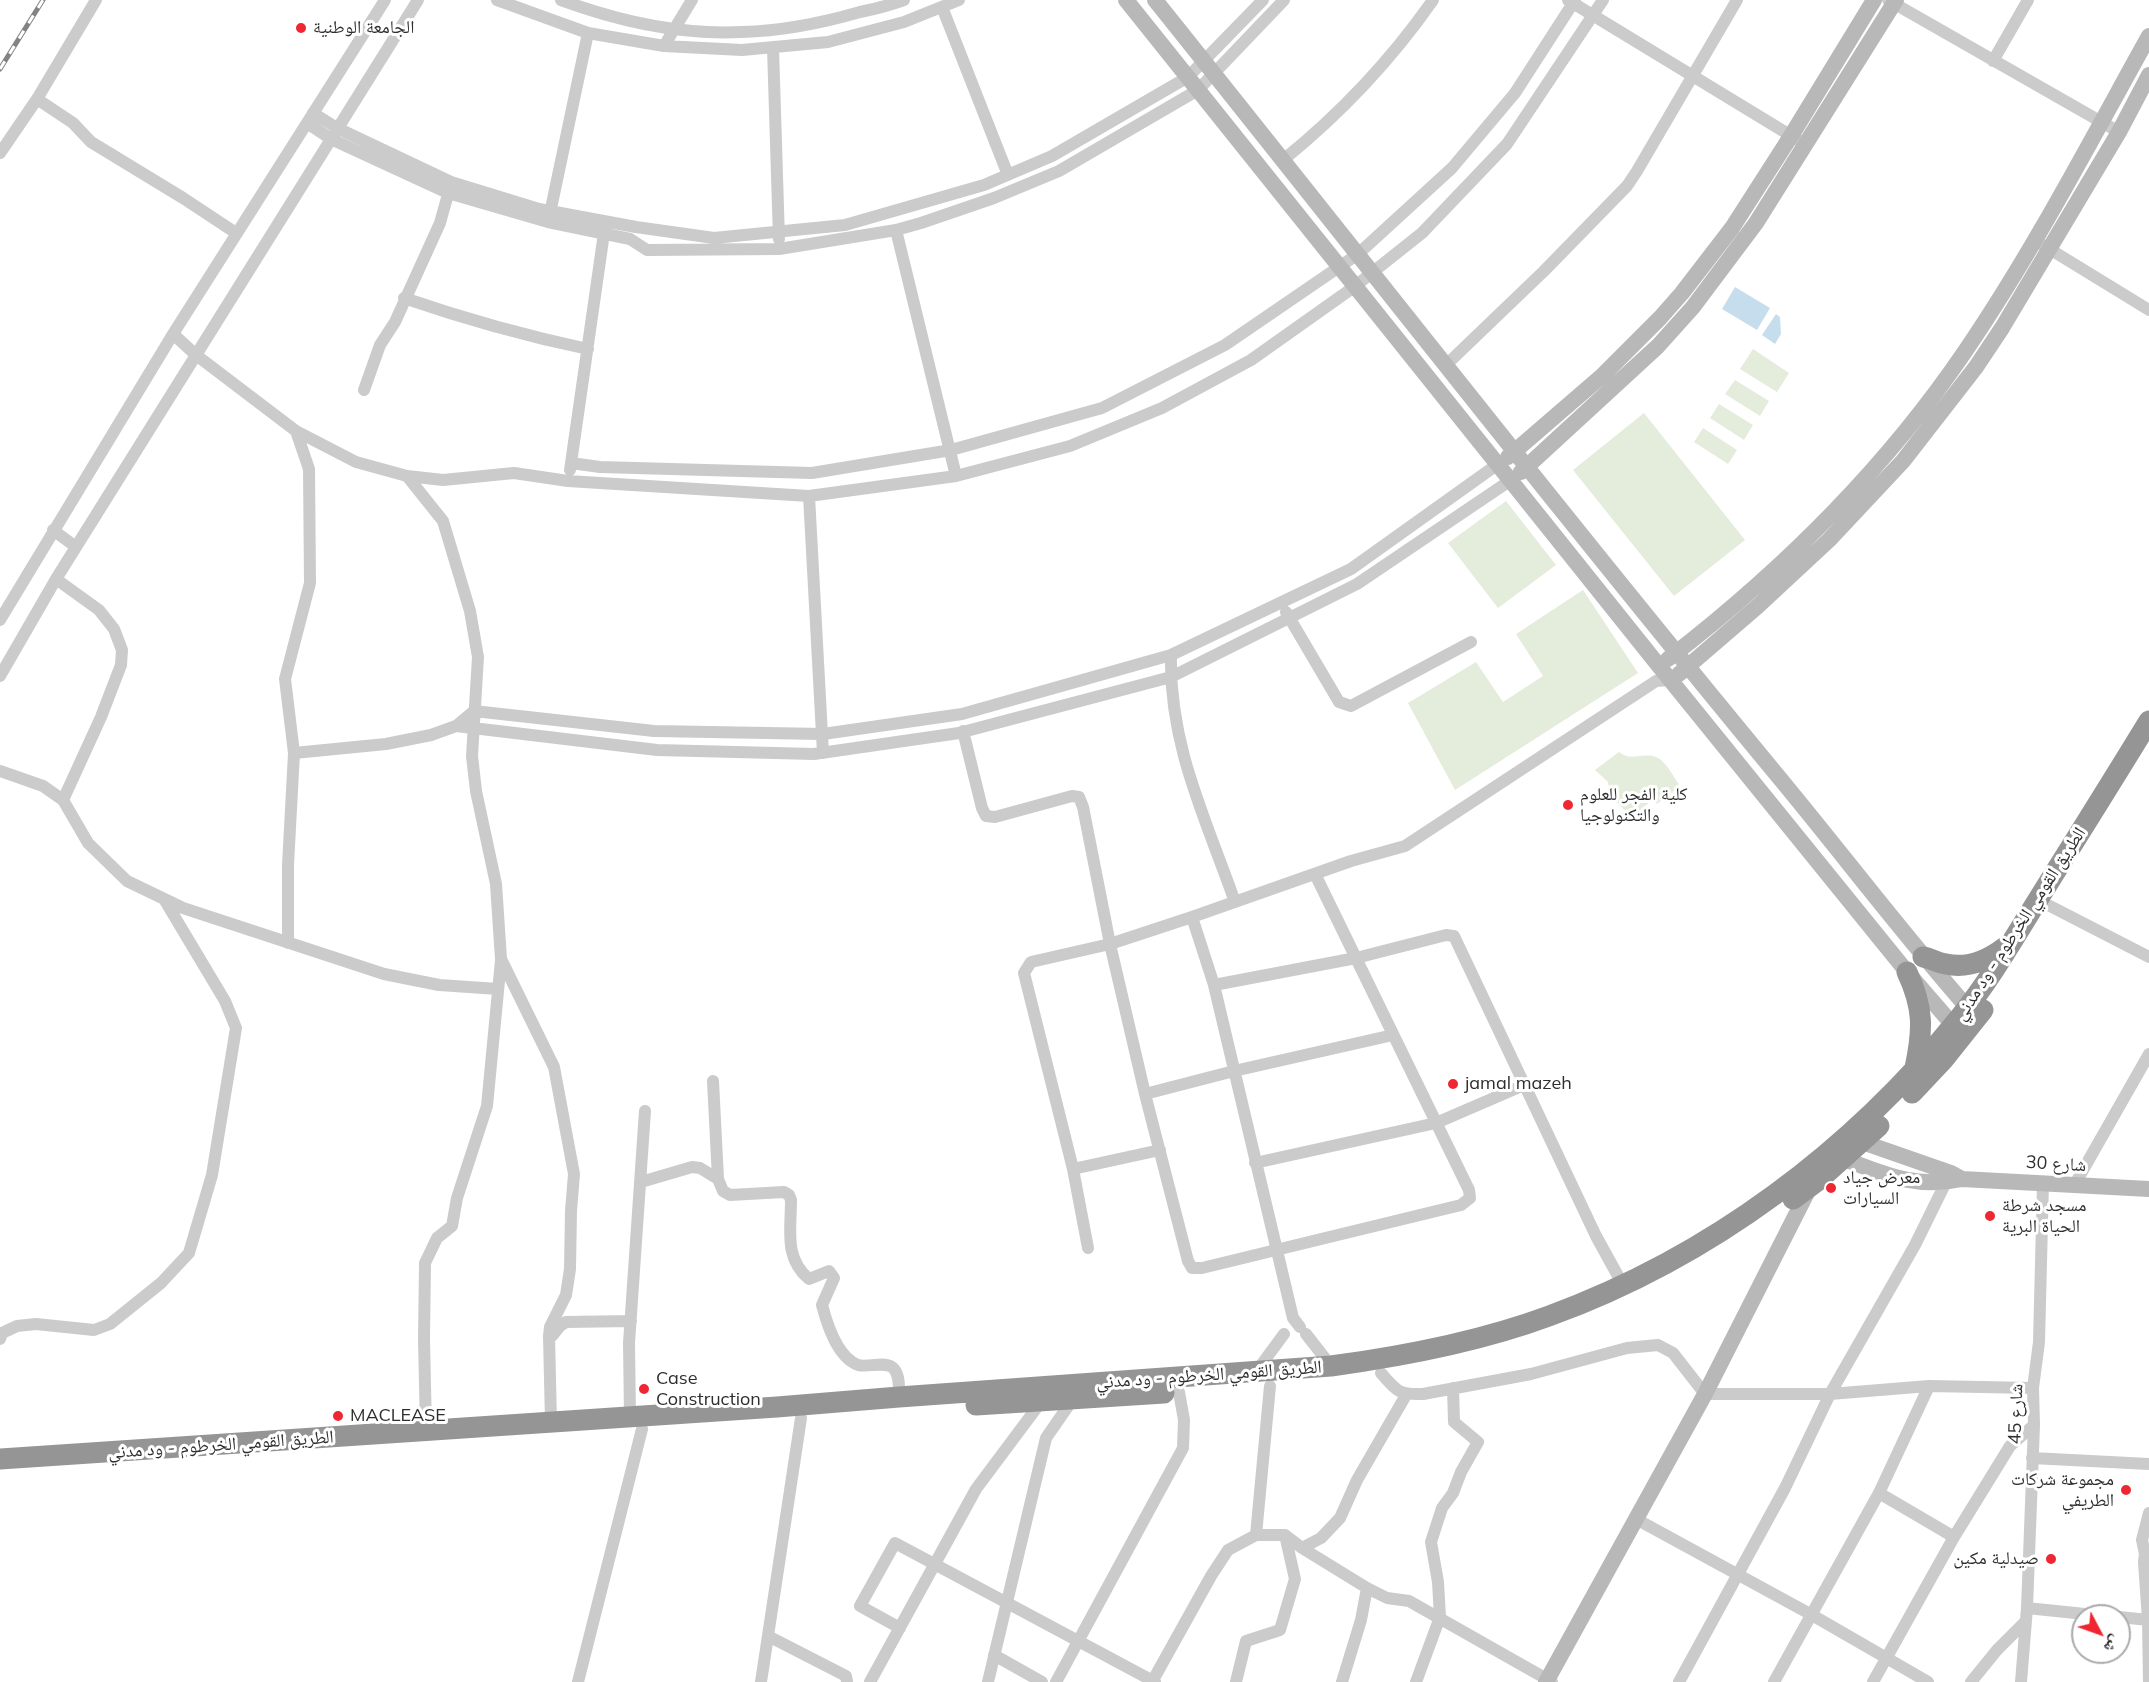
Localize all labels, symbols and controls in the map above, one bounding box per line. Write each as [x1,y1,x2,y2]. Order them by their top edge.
place label: الجامعة الوطنية [313,17,414,39]
marker: الجامعة الوطنية [294,21,308,35]
place label: كلية الفجر للعلوم والتكنولوجيا [1580,784,1688,826]
marker: كلية الفجر للعلوم والتكنولوجيا [1561,798,1575,812]
street label: الطريق القومي الخرطوم - ود مدني [1949,823,2091,1025]
place label: jamal mazeh [1465,1073,1572,1095]
marker: jamal mazeh [1446,1077,1460,1091]
street label: شارع 30 [2025,1152,2087,1176]
place label: معرض جياد السيارات [1843,1167,1920,1210]
marker: معرض جياد السيارات [1824,1181,1838,1195]
place label: مسجد شرطة الحياة البرية [2002,1195,2086,1238]
marker: مسجد شرطة الحياة البرية [1983,1209,1997,1223]
street label: الطريق القومي الخرطوم - ود مدني [1095,1356,1323,1394]
place label: Case Construction [656,1368,761,1410]
marker: Case Construction [637,1382,651,1396]
street label: شارع 45 [2004,1383,2028,1445]
place label: MACLEASE [350,1405,446,1427]
marker: MACLEASE [331,1409,345,1423]
street label: الطريق القومي الخرطوم - ود مدني [107,1426,335,1464]
place label: مجموعة شركات الطريفي [2011,1469,2114,1512]
marker: مجموعة شركات الطريفي [2119,1483,2133,1497]
place label: صيدلية مكين [1953,1548,2039,1570]
marker: صيدلية مكين [2044,1552,2058,1566]
north arrow [2071,1604,2131,1664]
text: ش [2100,1632,2126,1657]

